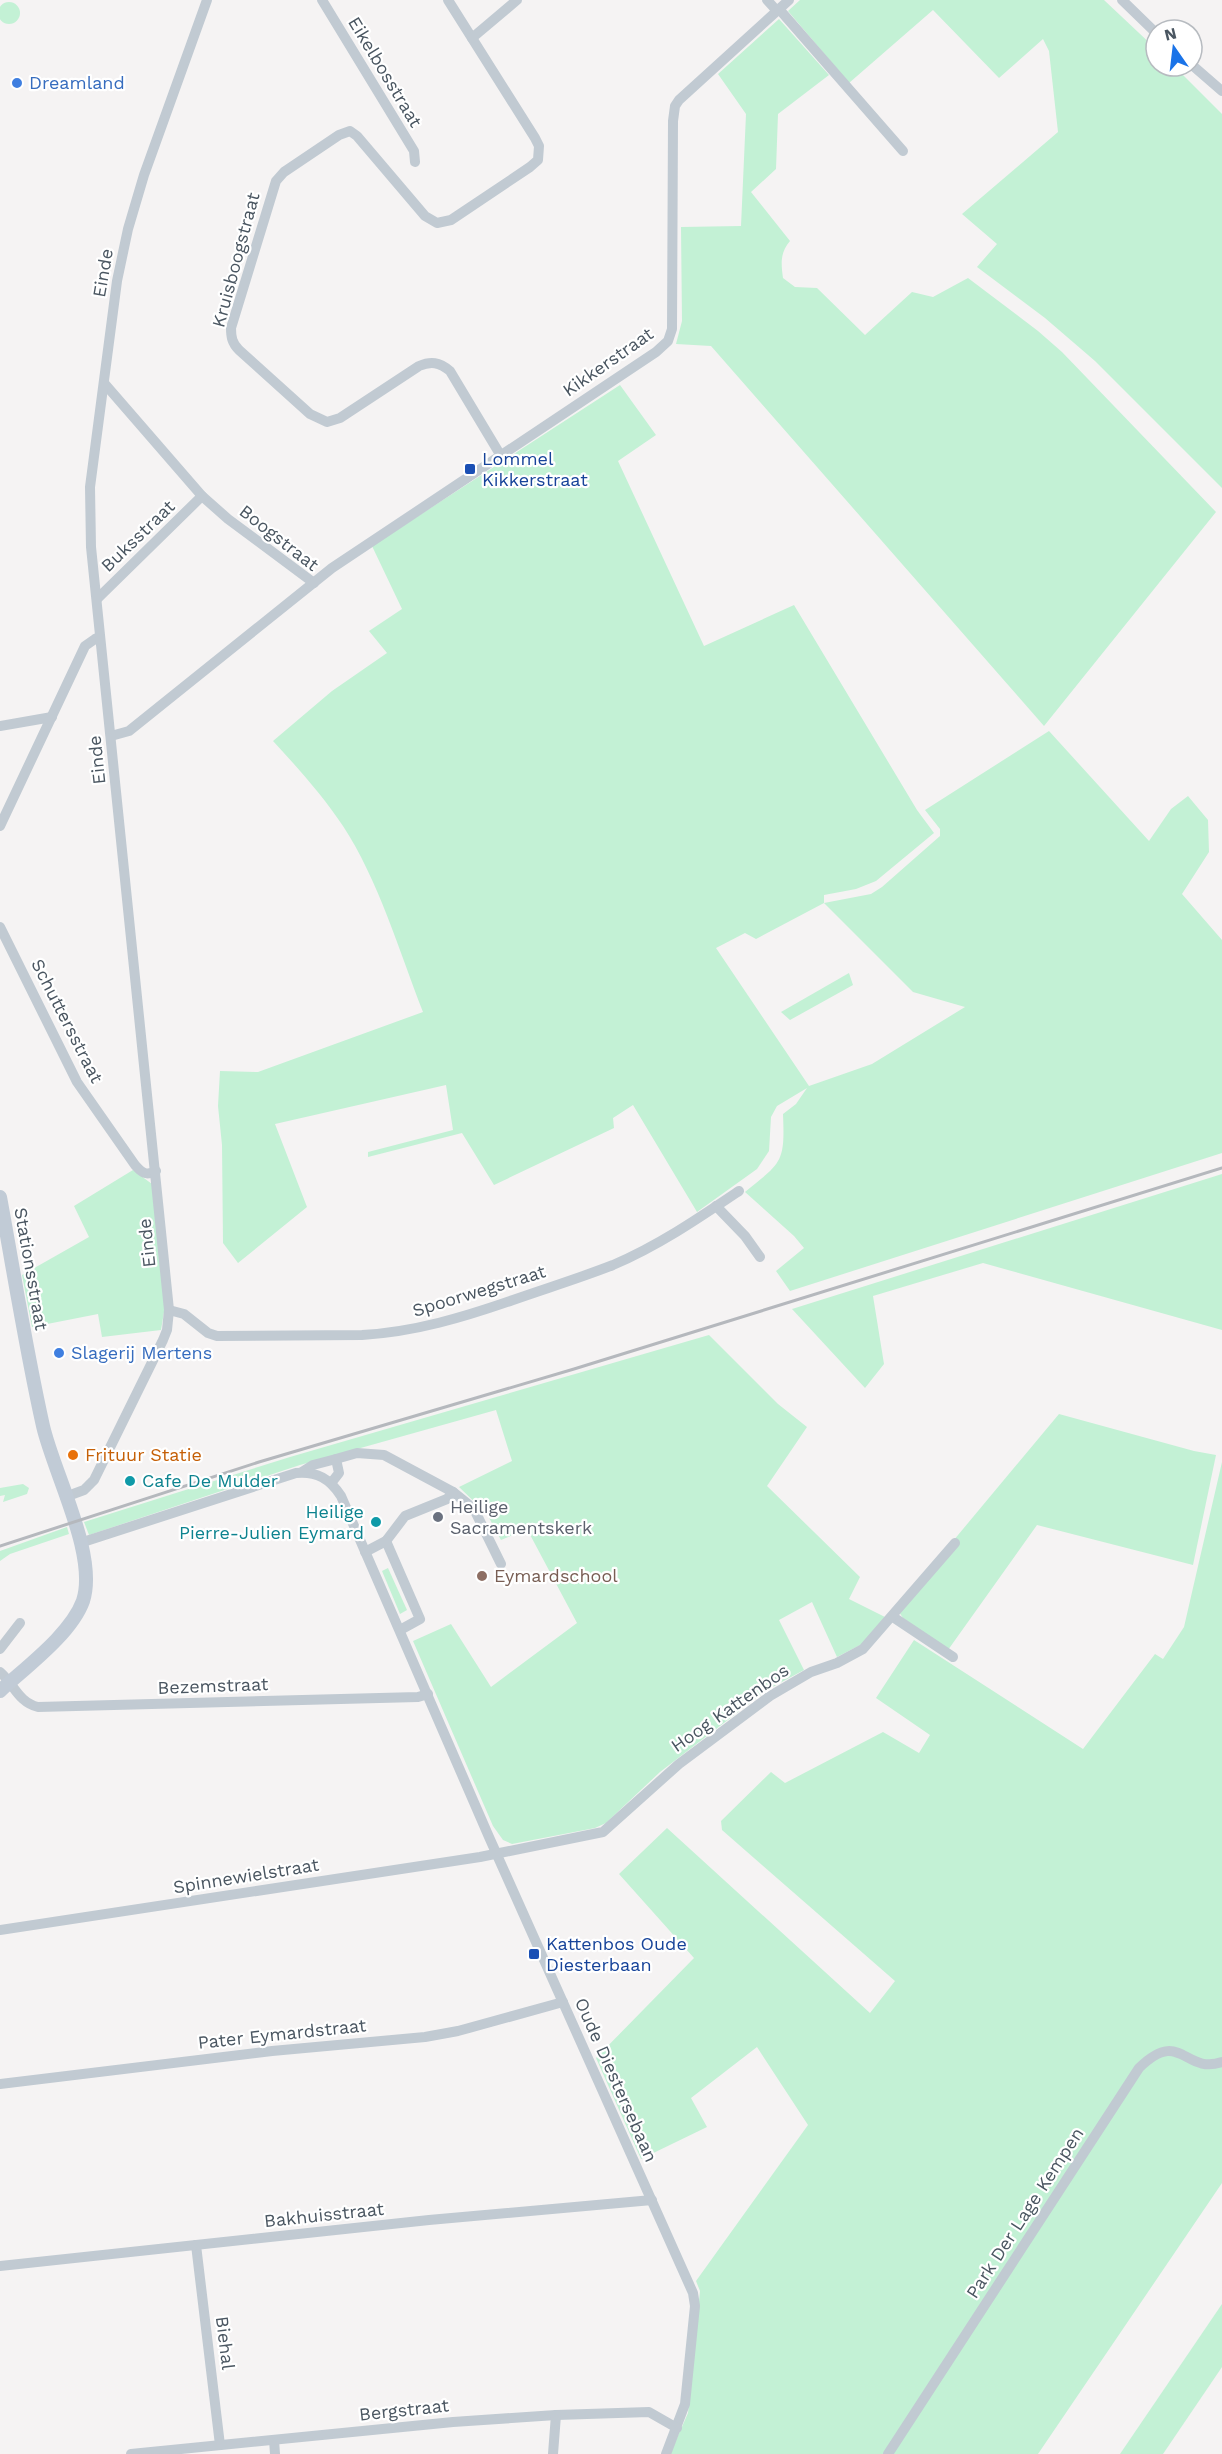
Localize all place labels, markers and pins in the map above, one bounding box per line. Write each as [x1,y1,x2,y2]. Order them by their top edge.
place label: Dreamland [29,72,125,93]
marker: Dreamland [10,76,24,90]
place label: Lommel Kikkerstraat [482,448,588,490]
marker: Lommel Kikkerstraat [463,462,477,476]
place label: Slagerij Mertens [71,1342,212,1363]
marker: Slagerij Mertens [52,1346,66,1360]
place label: Frituur Statie [85,1444,202,1465]
marker: Frituur Statie [66,1448,80,1462]
place label: Cafe De Mulder [142,1470,278,1491]
marker: Cafe De Mulder [123,1474,137,1488]
place label: Heilige Sacramentskerk [450,1496,592,1538]
place label: Heilige Pierre-Julien Eymard [179,1501,364,1543]
marker: Heilige Sacramentskerk [431,1510,445,1524]
marker: Heilige Pierre-Julien Eymard [369,1515,383,1529]
place label: Eymardschool [494,1565,618,1586]
marker: Eymardschool [475,1569,489,1583]
place label: Kattenbos Oude Diesterbaan [546,1933,687,1975]
marker: Kattenbos Oude Diesterbaan [527,1947,541,1961]

